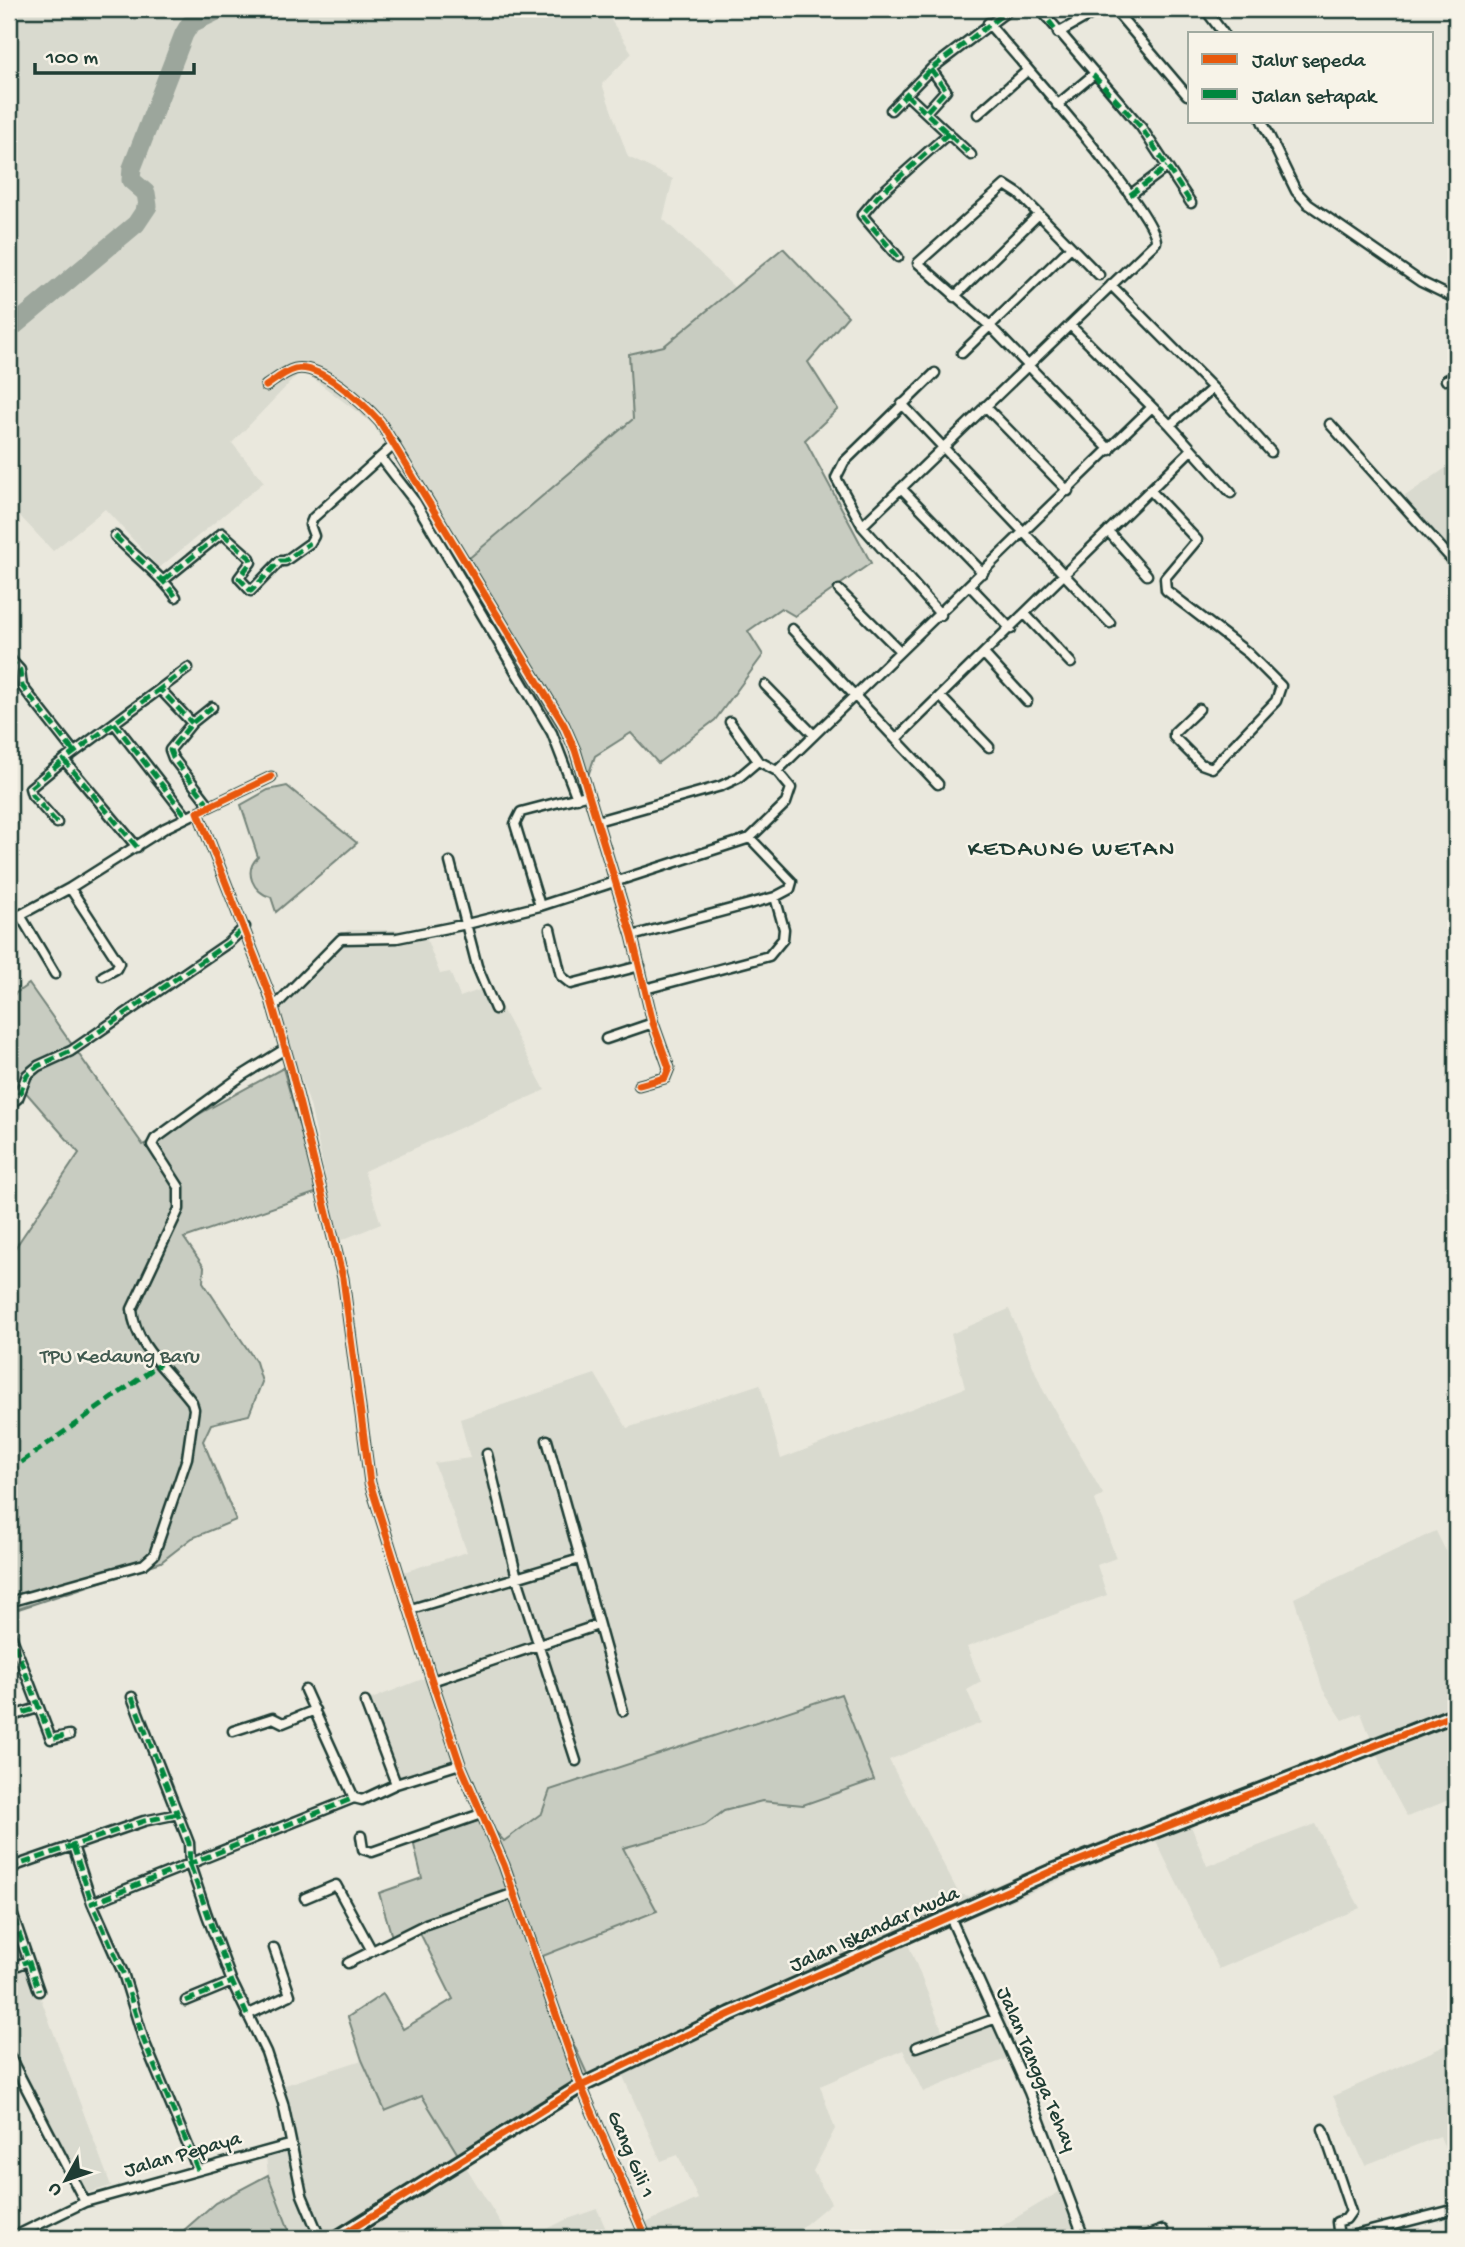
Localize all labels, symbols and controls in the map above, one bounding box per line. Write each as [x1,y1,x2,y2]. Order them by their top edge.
scale bar [35,32,194,76]
legend [1188,32,1434,122]
text: 100 m [45,47,98,72]
text: Jalur sepeda [1252,50,1367,75]
text: Jalan setapak [1252,86,1379,111]
district label: KEDAUNG WETAN [968,836,1176,865]
park label: TPU Kedaung Baru [39,1346,200,1371]
street label: Jalan Iskandar Muda [787,1882,965,1980]
street label: Jalan Tangga Tehay [989,1984,1081,2156]
street label: Gang Gili 1 [599,2108,659,2202]
street label: Jalan Pepaya [122,2127,246,2185]
north arrow [32,2146,102,2216]
text: U [43,2177,68,2200]

